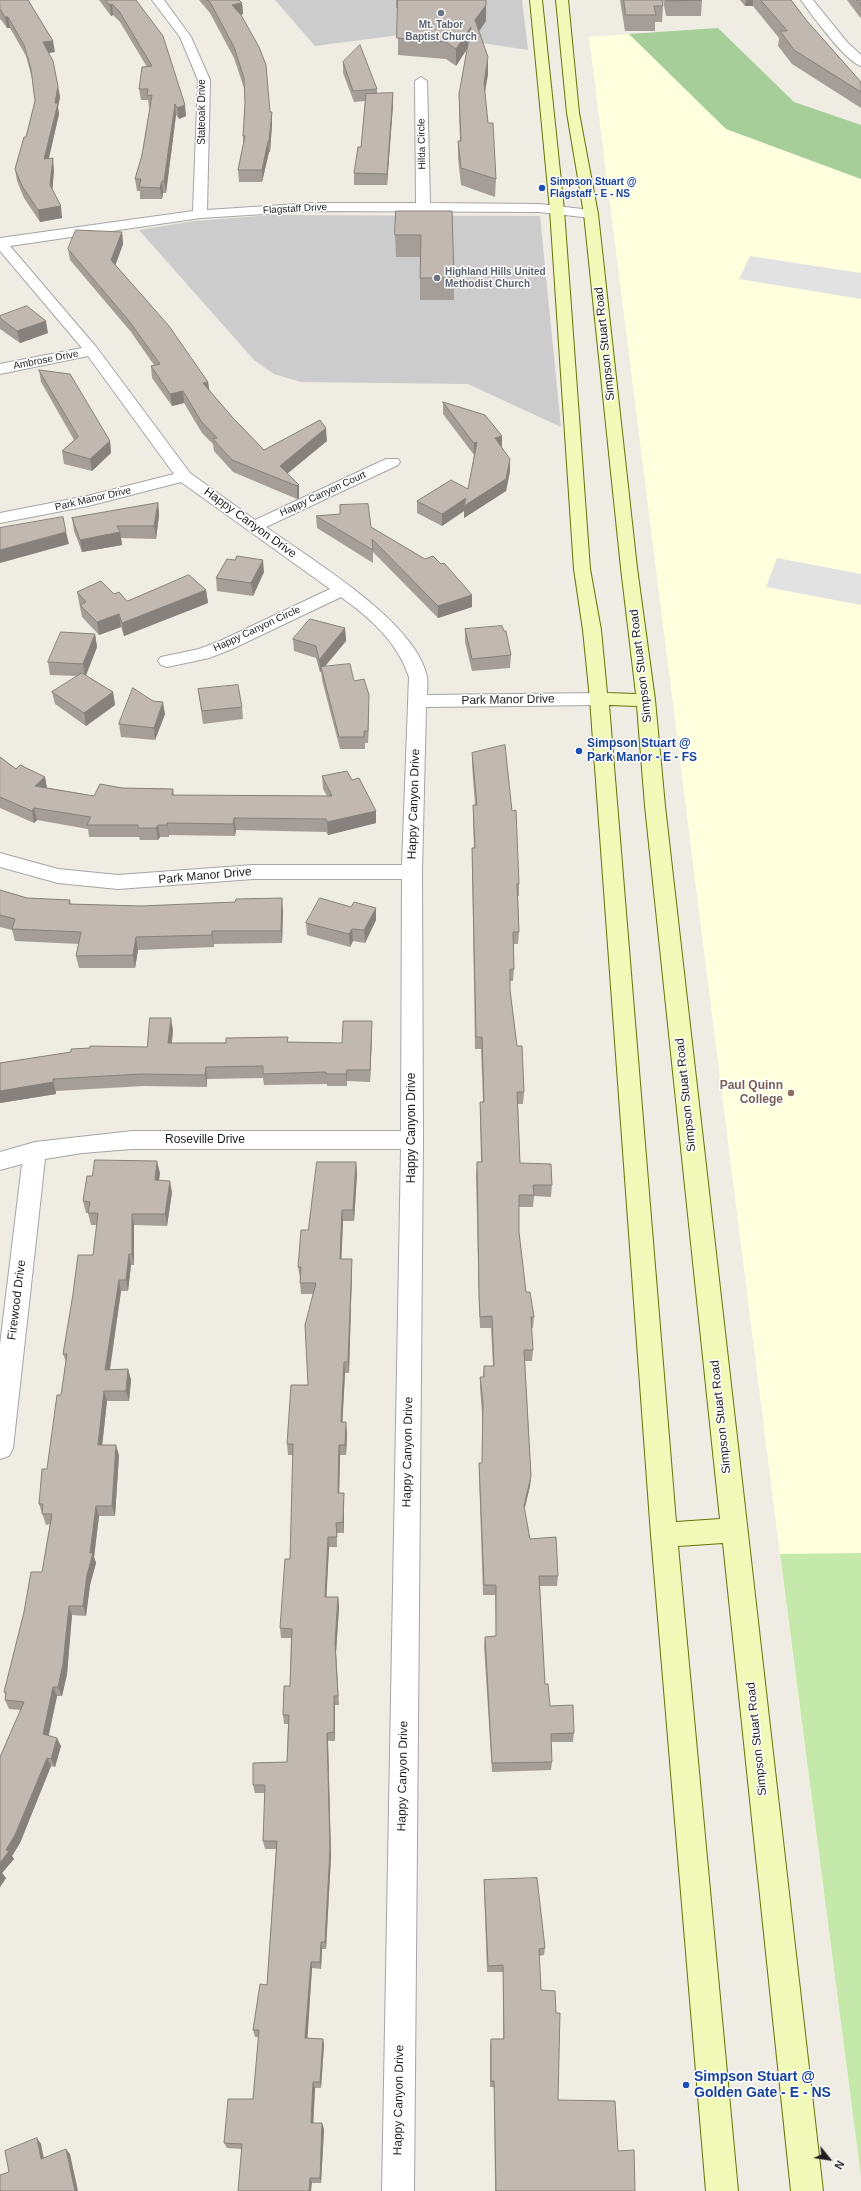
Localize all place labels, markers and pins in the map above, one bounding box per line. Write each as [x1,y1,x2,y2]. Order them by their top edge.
marker: Mt. Tabor Baptist Church [436,8,446,18]
place label: Mt. Tabor Baptist Church [405,19,477,42]
place label: Simpson Stuart @ Flagstaff - E - NS [550,176,636,200]
marker: Simpson Stuart @ Flagstaff - E - NS [537,183,547,193]
place label: Highland Hills United Methodist Church [445,266,546,290]
marker: Highland Hills United Methodist Church [432,273,442,283]
place label: Simpson Stuart @ Park Manor - E - FS [587,737,697,765]
marker: Simpson Stuart @ Park Manor - E - FS [574,746,584,756]
place label: Paul Quinn College [720,1079,783,1107]
marker: Paul Quinn College [786,1088,796,1098]
place label: Simpson Stuart @ Golden Gate - E - NS [694,2069,831,2102]
marker: Simpson Stuart @ Golden Gate - E - NS [681,2080,691,2090]

